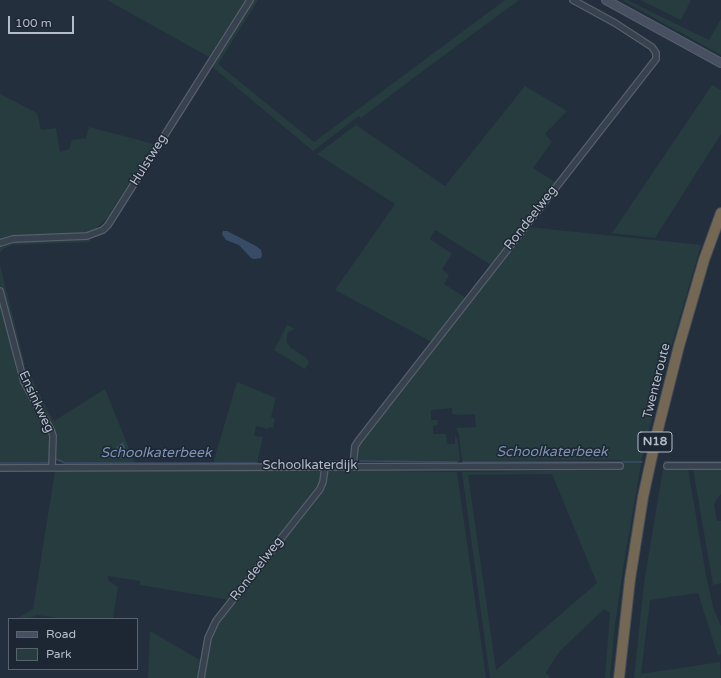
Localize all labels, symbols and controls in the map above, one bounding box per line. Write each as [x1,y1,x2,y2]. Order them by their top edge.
scale bar [10,8,76,34]
text: 100 m [15,16,52,30]
street label: Hulstweg [127,131,171,189]
street label: Rondeelweg [501,183,561,253]
street label: Twenteroute [640,342,674,420]
street label: Ensinkweg [15,369,57,435]
road number: N18 [638,432,672,452]
water label: Schoolkaterbeek [496,444,608,460]
water label: Schoolkaterbeek [100,445,212,461]
street label: Schoolkaterdijk [263,458,357,474]
street label: Rondeelweg [227,534,287,604]
legend [8,618,138,670]
text: Road [46,627,76,641]
text: Park [46,647,72,661]

